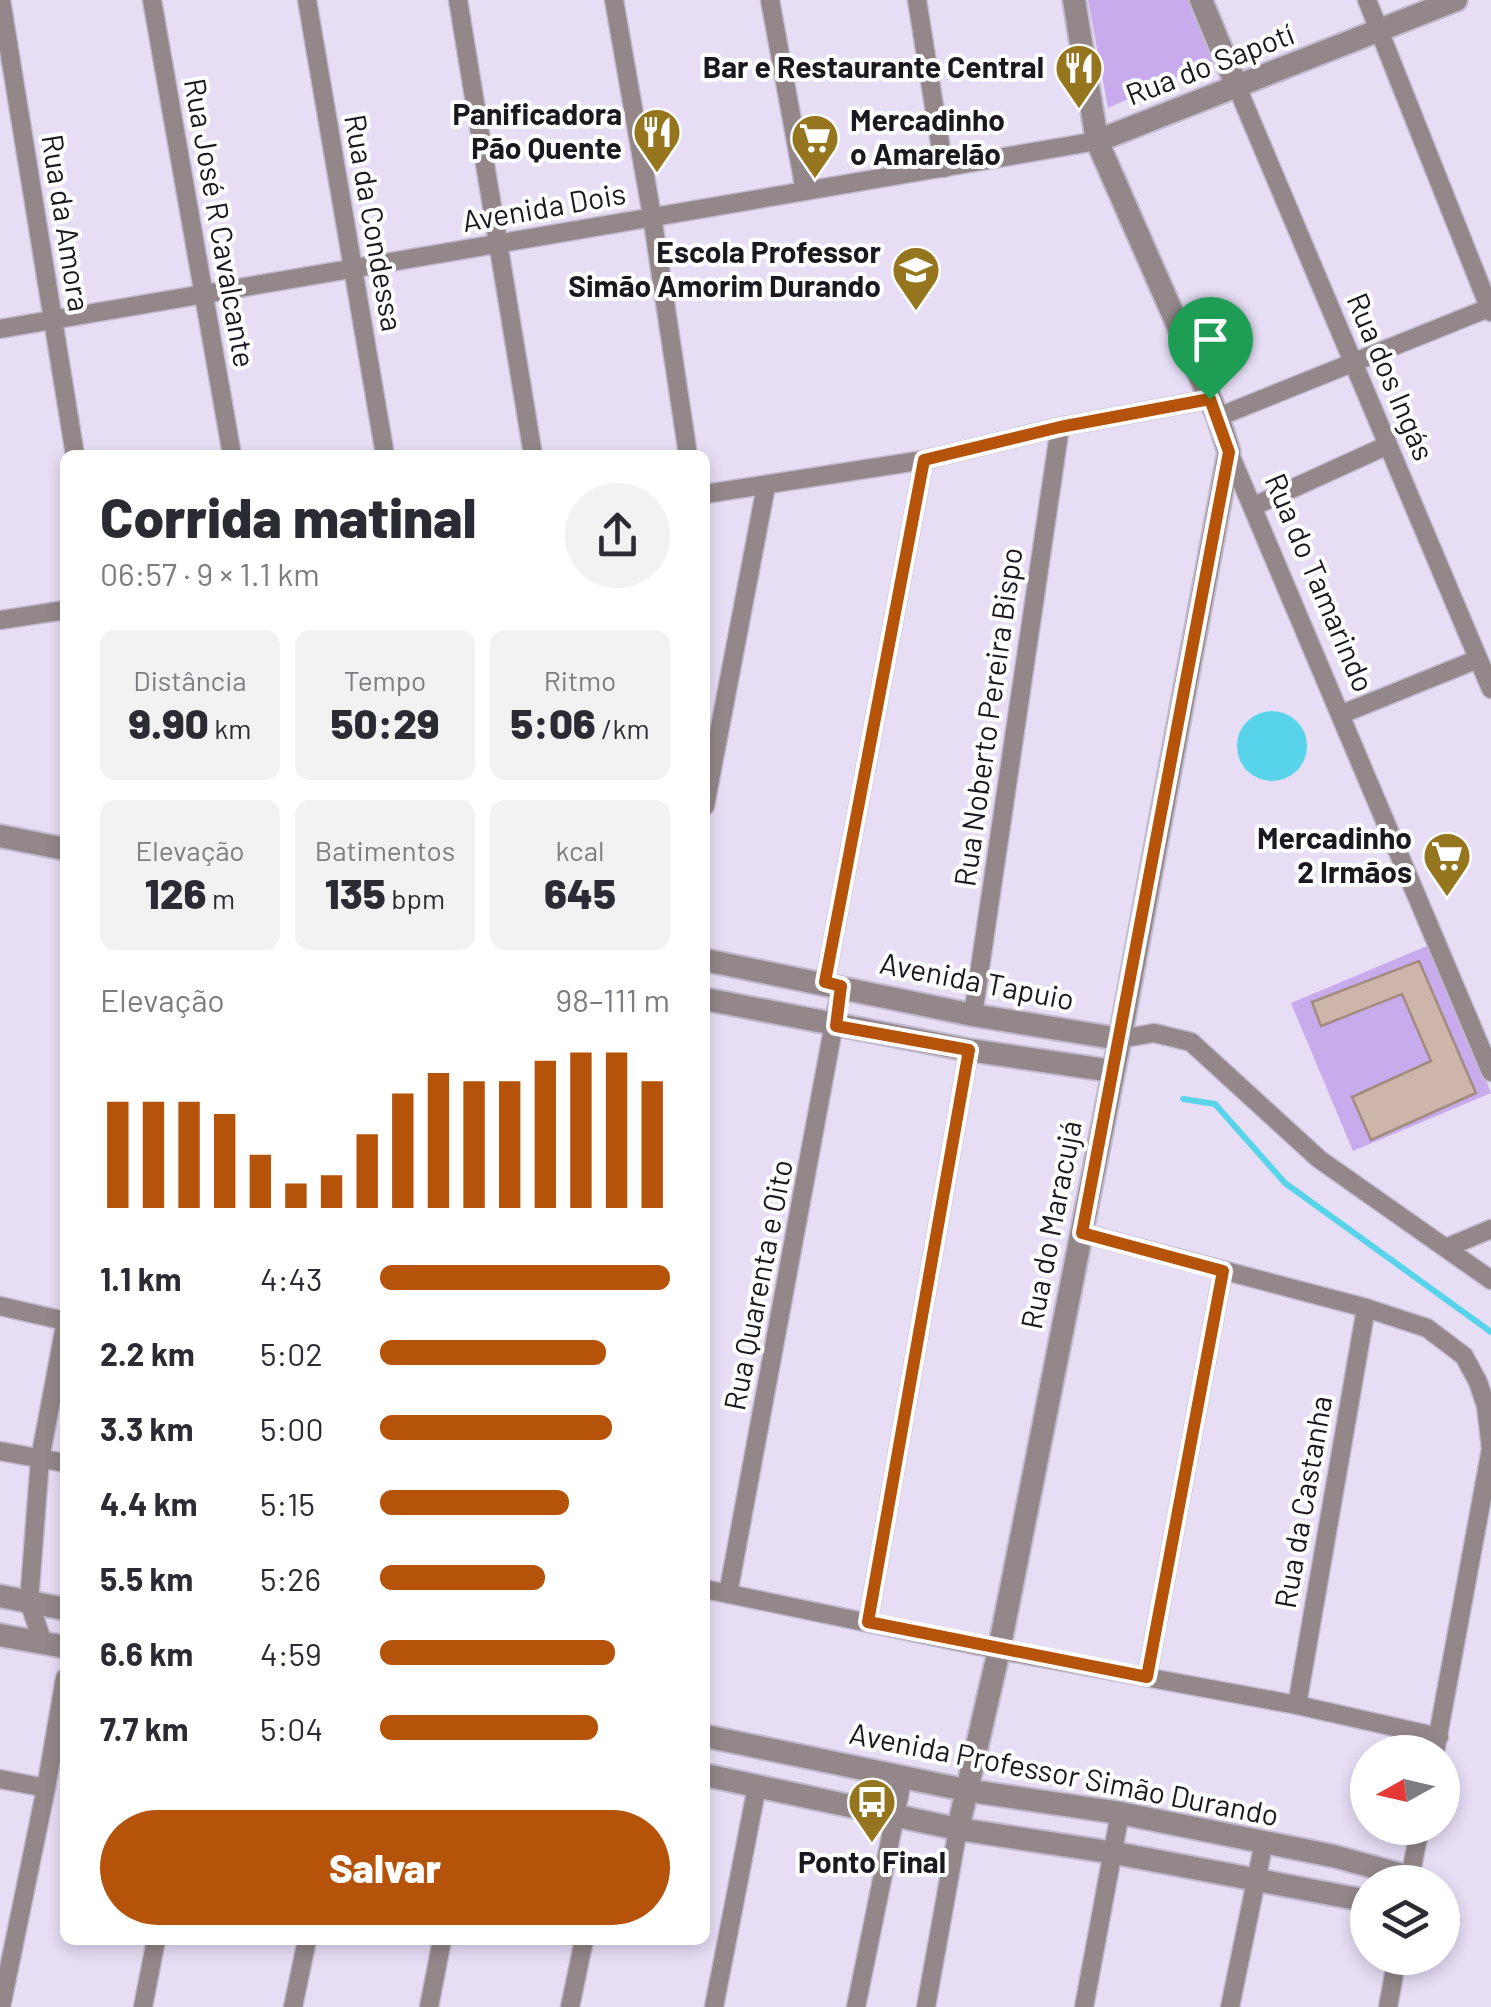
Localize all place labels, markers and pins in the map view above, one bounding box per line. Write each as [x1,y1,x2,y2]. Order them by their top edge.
restaurant icon: Bar e Restaurante Central [1053,42,1105,110]
place label: Bar e Restaurante Central [703,48,1044,84]
place label: Panificadora Pão Quente [452,95,622,165]
place label: Mercadinho o Amarelão [850,101,1005,171]
restaurant icon: Panificadora Pão Quente [631,106,683,174]
supermarket icon: Mercadinho o Amarelão [789,112,841,180]
place label: Escola Professor Simão Amorim Durando [568,233,882,303]
school or university icon: Escola Professor Simão Amorim Durando [890,244,942,312]
pin [1168,297,1253,400]
place label: Mercadinho 2 Irmãos [1257,819,1412,889]
supermarket icon: Mercadinho 2 Irmãos [1421,830,1473,898]
bus stop icon: Ponto Final [846,1776,898,1844]
place label: Ponto Final [798,1843,946,1879]

